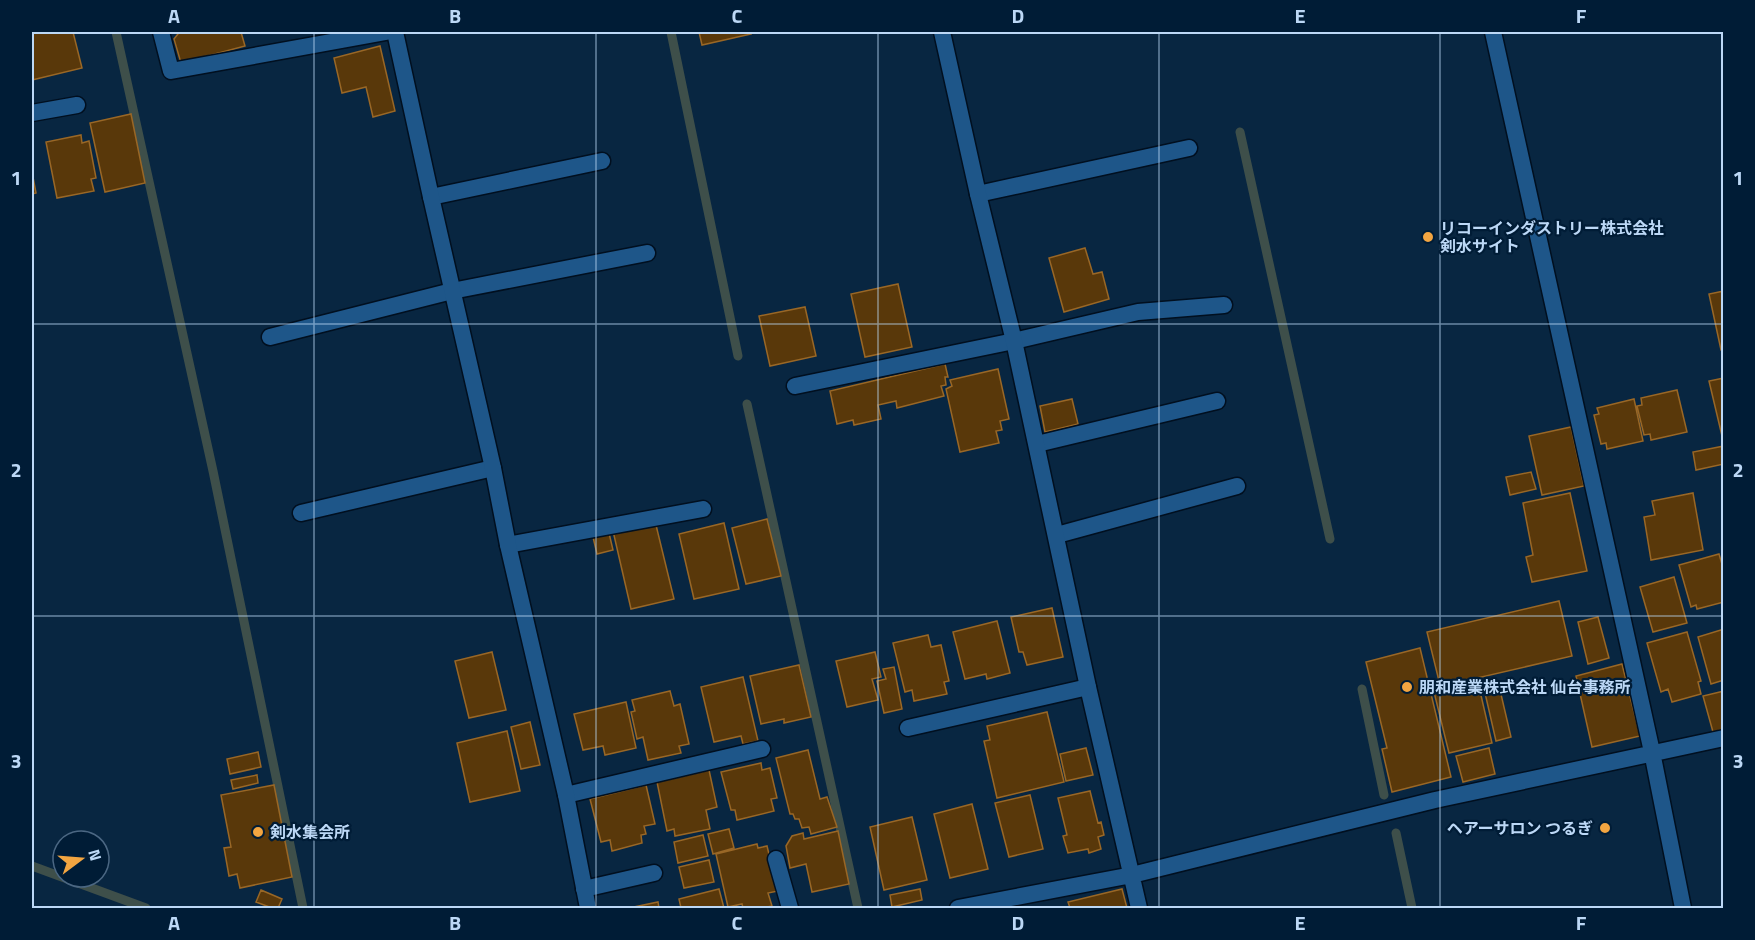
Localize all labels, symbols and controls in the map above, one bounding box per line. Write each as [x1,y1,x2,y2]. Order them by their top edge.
text: A [168,0,180,31]
text: B [449,0,461,31]
text: C [732,0,743,31]
text: D [1012,0,1024,31]
text: E [1294,0,1306,31]
text: F [1576,0,1587,31]
text: 1 [10,162,22,193]
text: 1 [1732,162,1744,193]
place label: リコーインダストリー株式会社 剣水サイト [1440,216,1664,258]
marker: リコーインダストリー株式会社 剣水サイト [1421,230,1435,244]
text: 2 [10,454,22,485]
text: 2 [1732,454,1744,485]
place label: 朋和産業株式会社 仙台事務所 [1419,675,1631,699]
marker: 朋和産業株式会社 仙台事務所 [1400,680,1414,694]
text: 3 [10,745,22,776]
text: 3 [1732,745,1744,776]
place label: ヘアーサロン つるぎ [1447,816,1593,840]
place label: 剣水集会所 [270,820,350,844]
marker: ヘアーサロン つるぎ [1598,821,1612,835]
marker: 剣水集会所 [251,825,265,839]
north arrow [51,829,111,889]
text: N [82,846,108,864]
text: A [168,907,180,938]
text: B [449,907,461,938]
text: C [732,907,743,938]
text: D [1012,907,1024,938]
text: E [1294,907,1306,938]
text: F [1576,907,1587,938]

